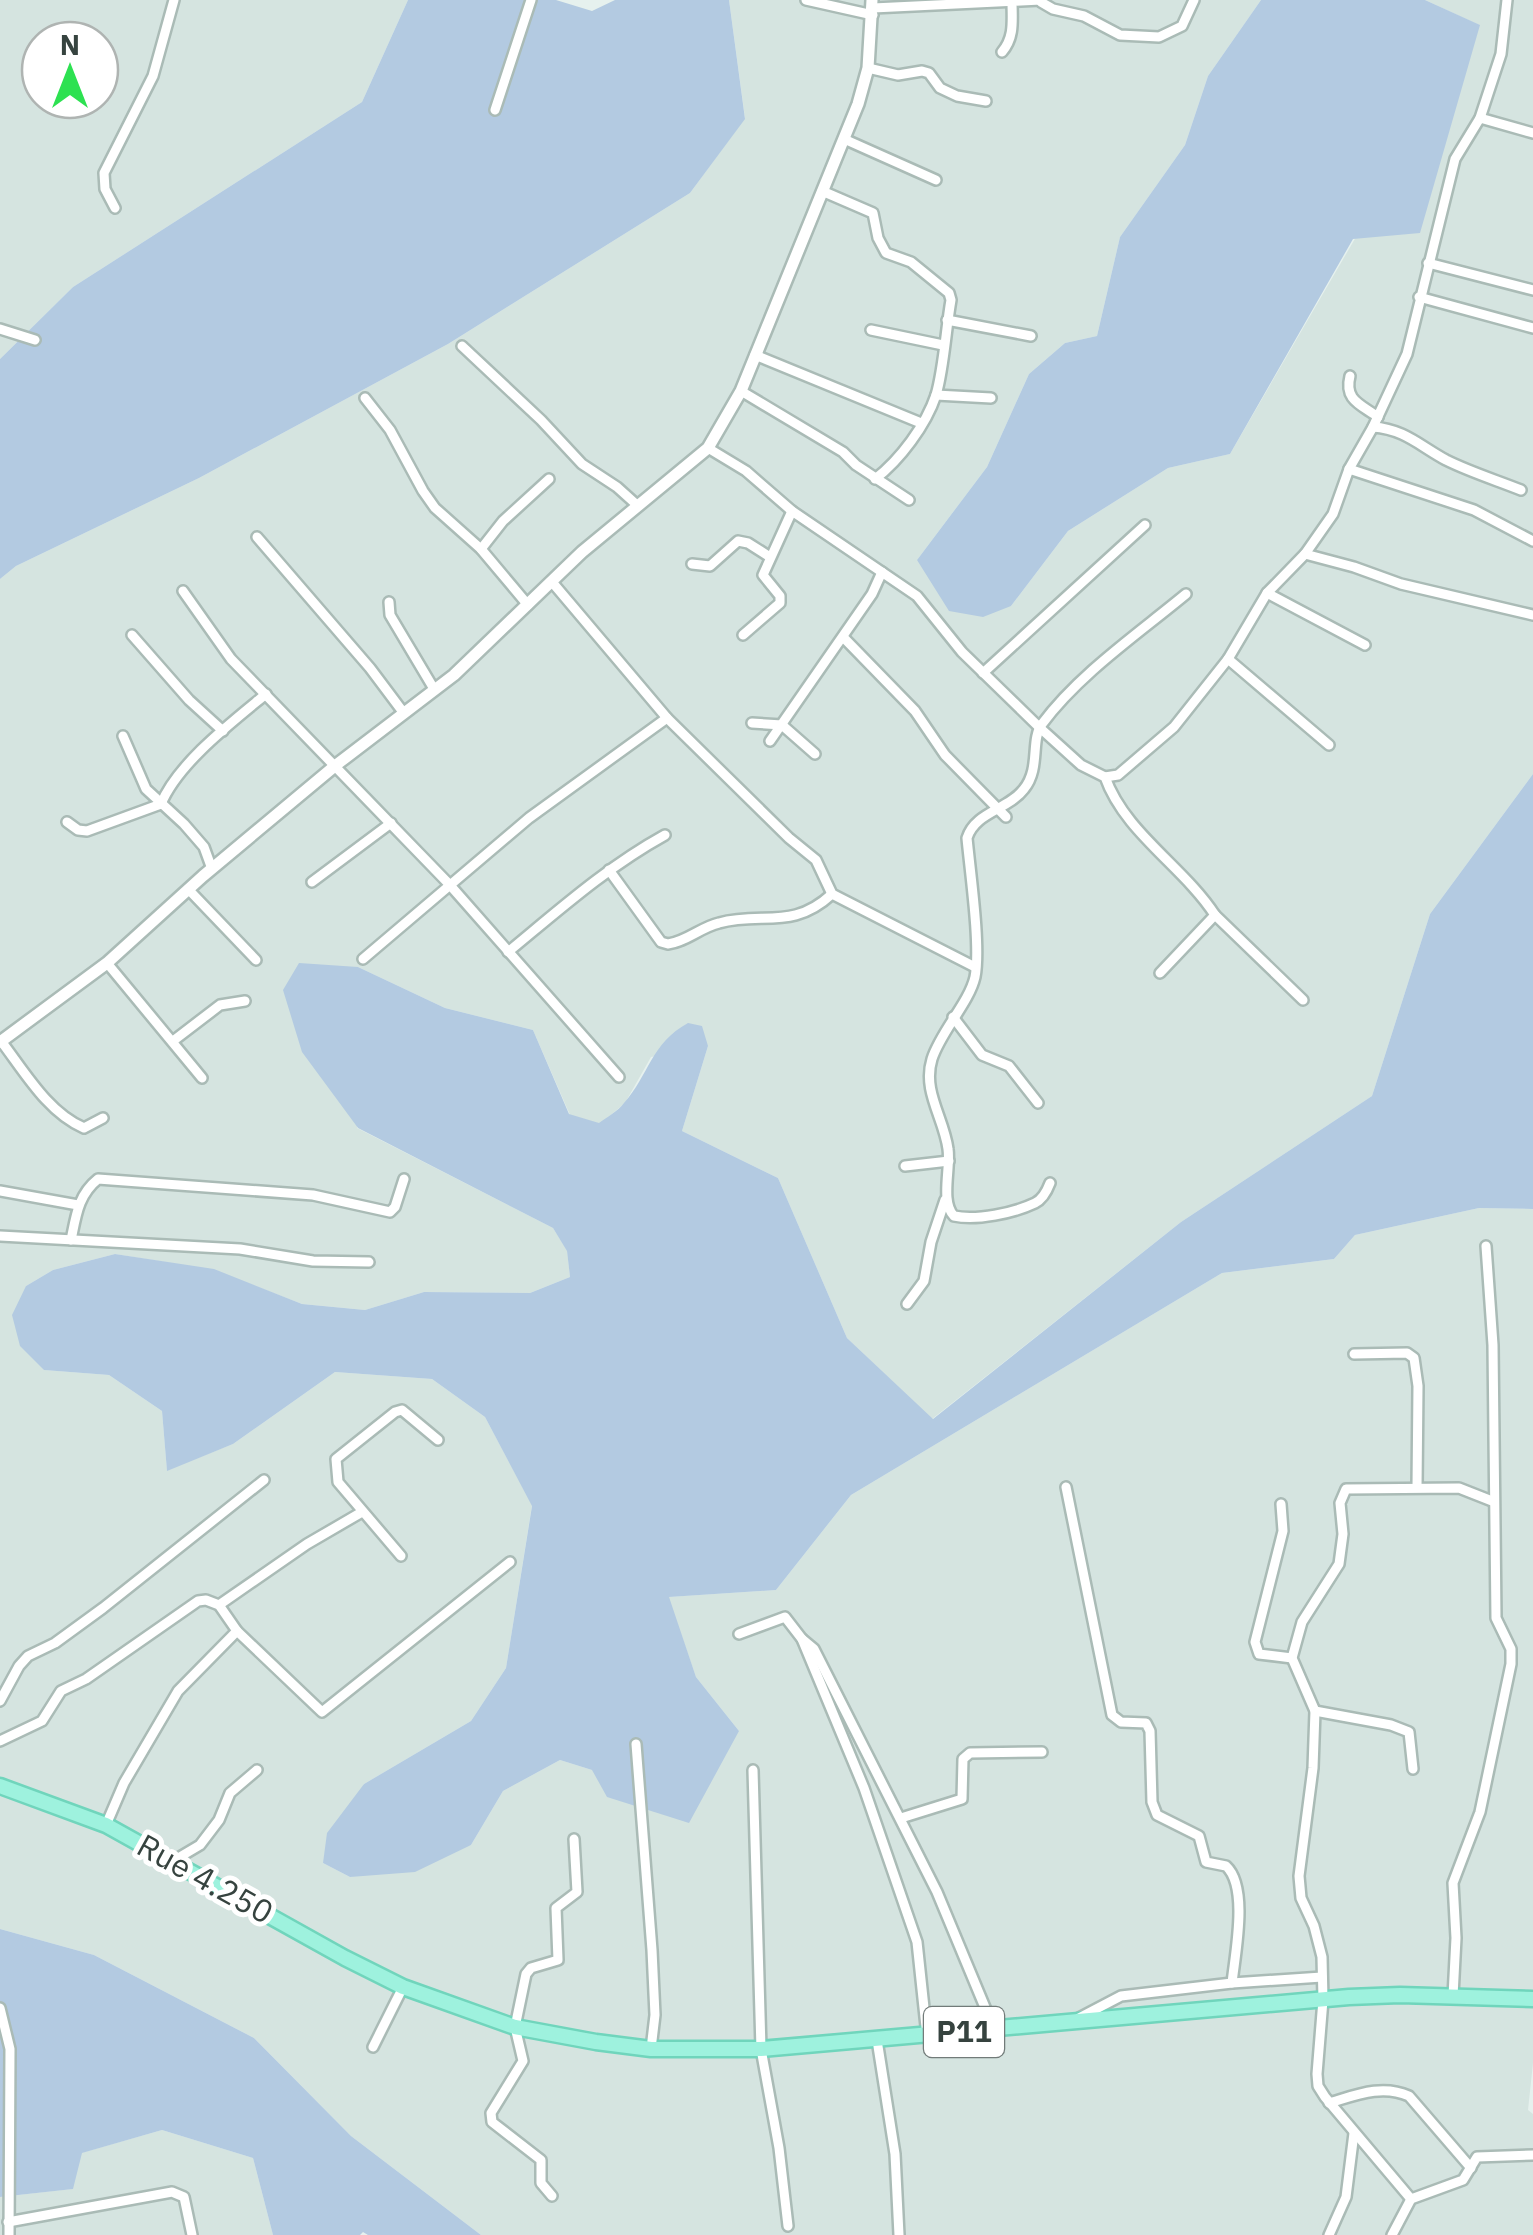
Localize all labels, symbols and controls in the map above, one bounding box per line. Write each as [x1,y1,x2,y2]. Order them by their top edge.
north arrow [20,20,120,120]
text: N [60,26,80,63]
street label: Rue 4.250 [130,1824,281,1933]
road number: P11 [924,2007,1004,2057]

